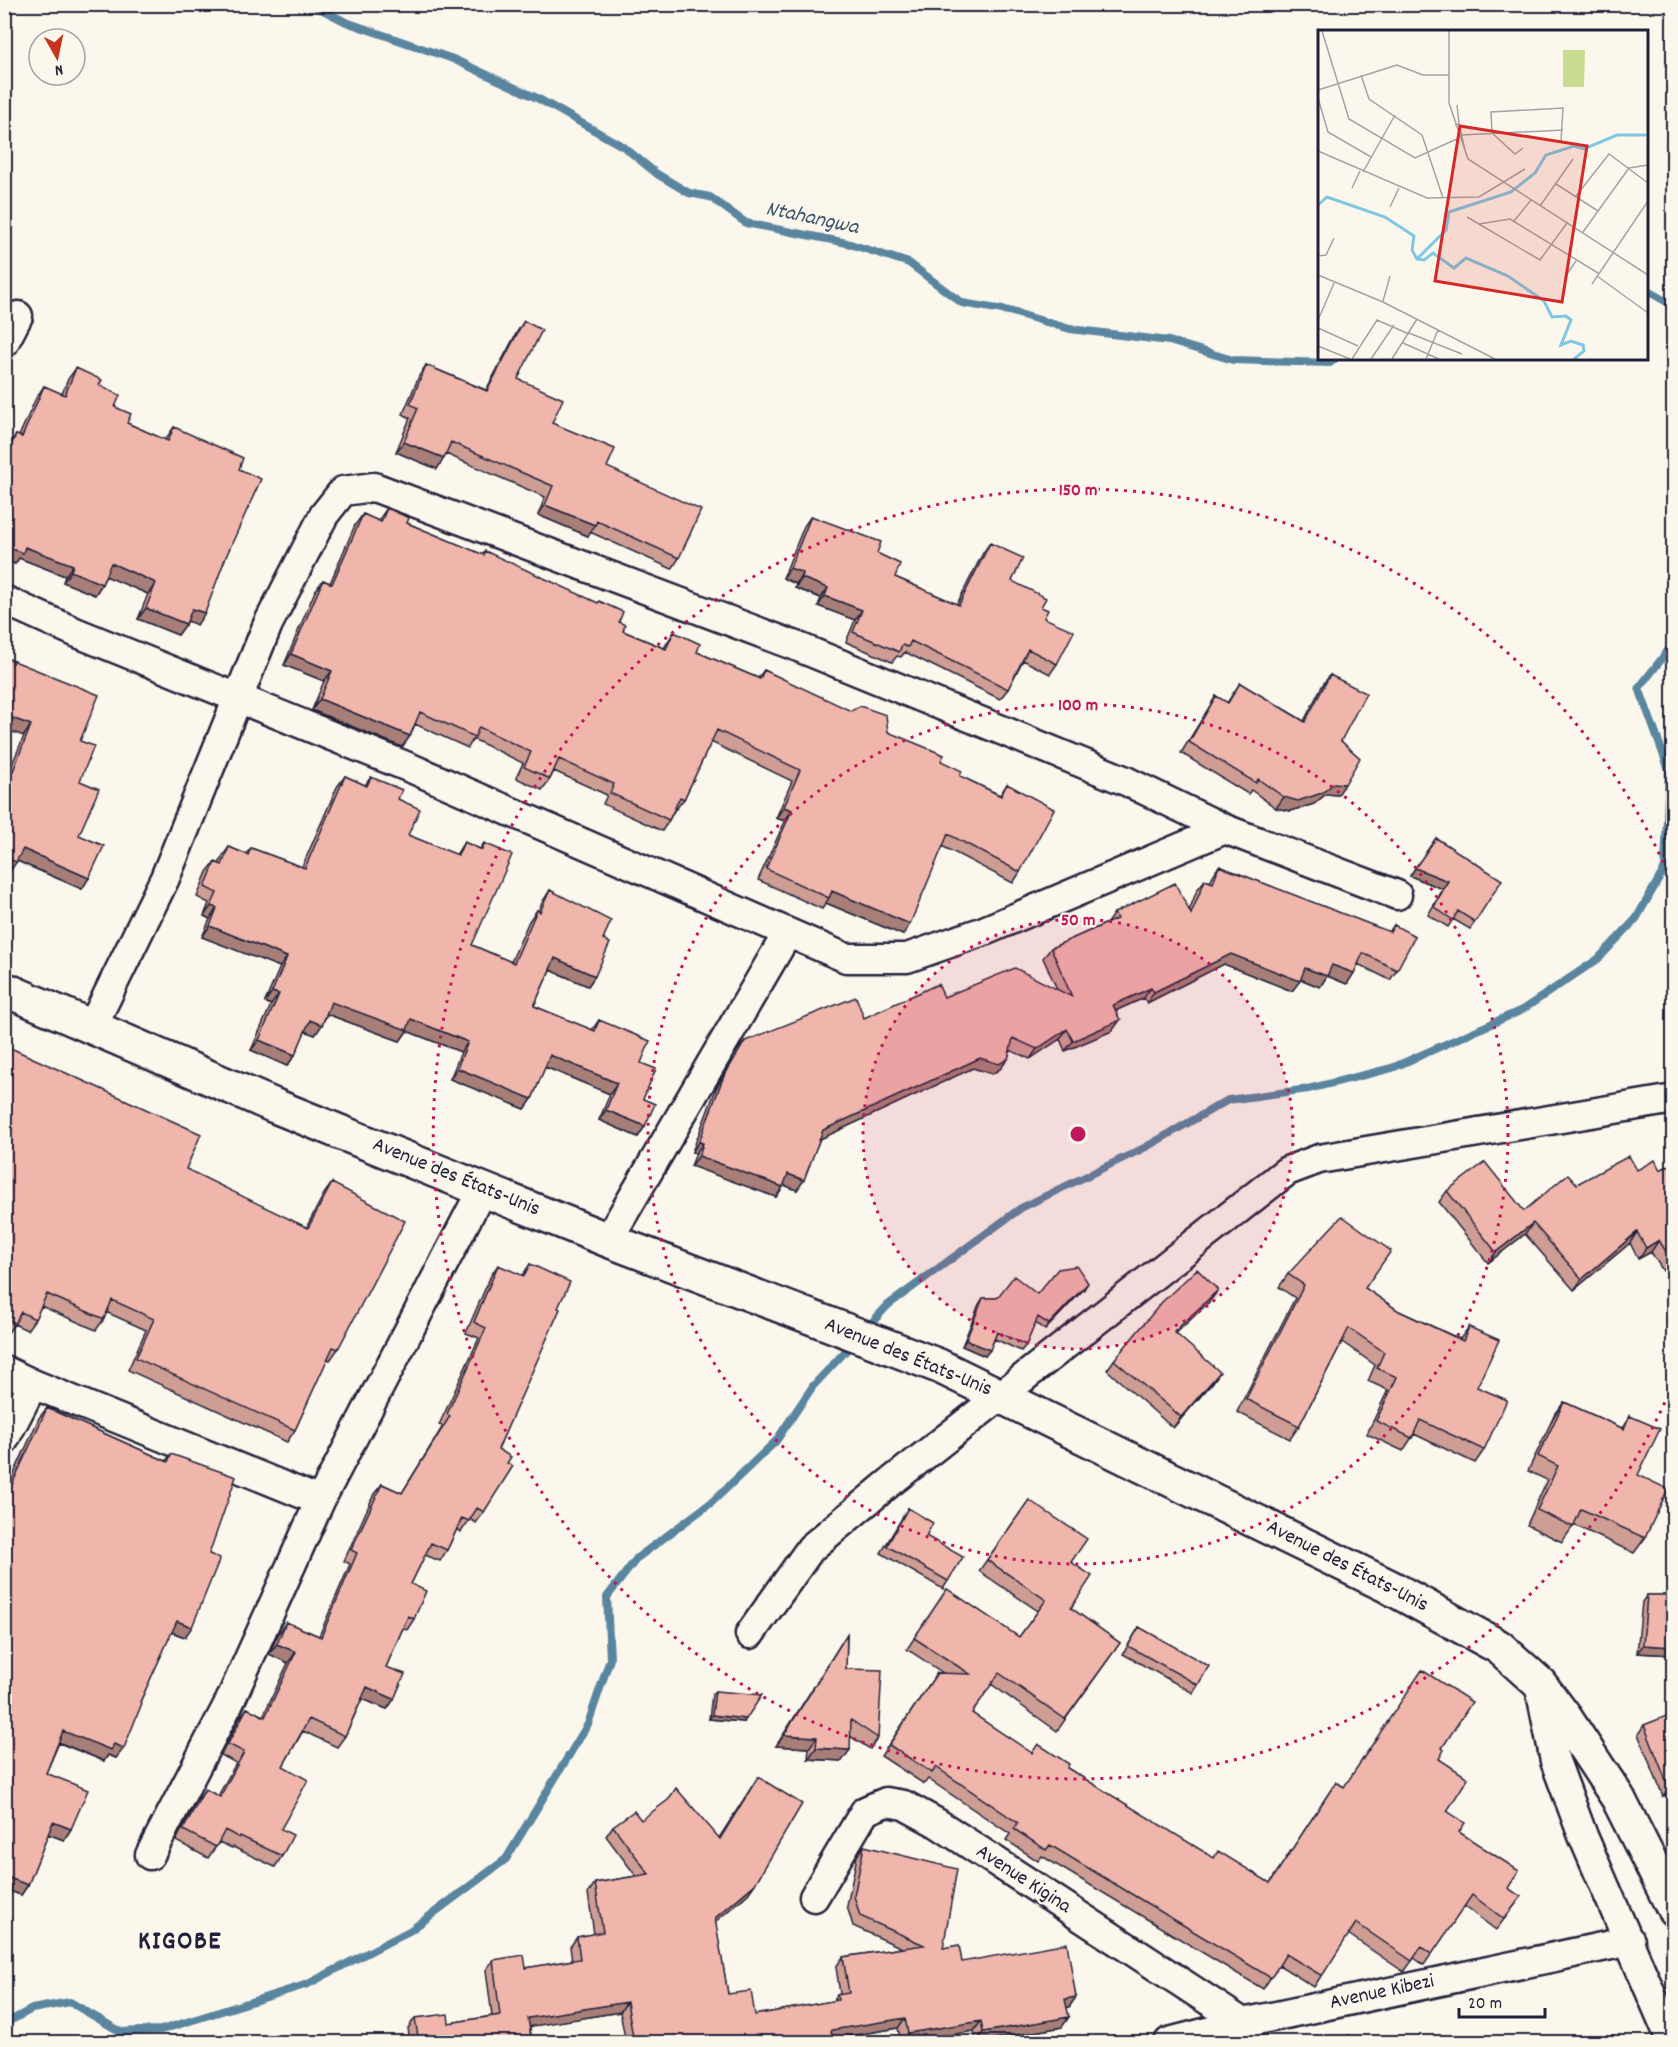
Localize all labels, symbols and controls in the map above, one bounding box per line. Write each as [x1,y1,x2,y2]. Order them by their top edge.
north arrow [27,27,87,87]
inset map [1318,30,1648,360]
text: N [53,57,65,81]
water label: Ntahangwa [763,194,863,244]
text: 150 m [1059,479,1097,504]
text: 100 m [1058,694,1098,719]
text: 50 m [1061,909,1095,934]
centre of rings [1068,1124,1088,1144]
street label: Avenue des États-Unis [368,1131,544,1225]
street label: Avenue des États-Unis [820,1311,996,1405]
street label: Avenue des États-Unis [1261,1513,1433,1621]
street label: Avenue Kigina [969,1838,1078,1923]
district label: KIGOBE [138,1923,222,1962]
street label: Avenue Kibezi [1327,1967,1437,2019]
scale bar [1459,1981,1544,2019]
text: 20 m [1468,1992,1502,2017]

